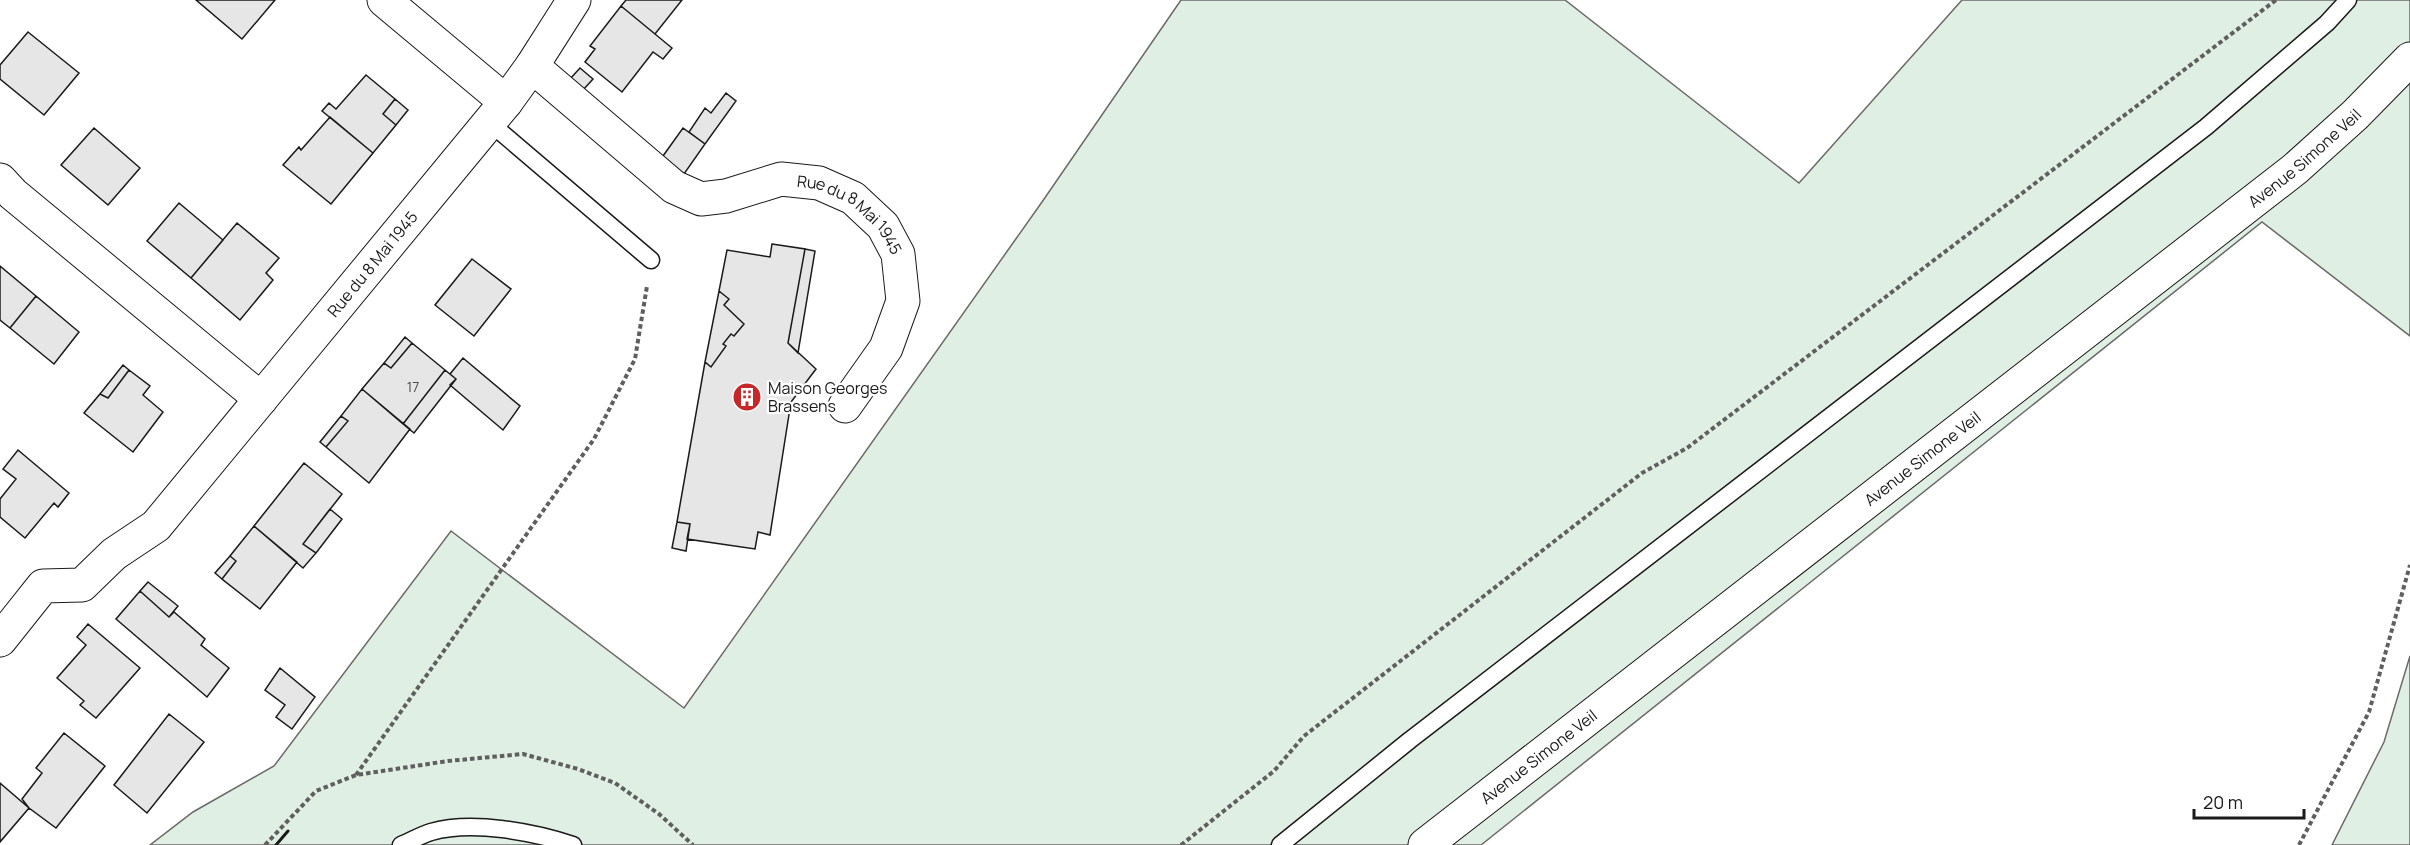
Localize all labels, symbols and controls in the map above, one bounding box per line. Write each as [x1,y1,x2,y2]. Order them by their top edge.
street label: Avenue Simone Veil [2243,104,2366,213]
street label: Rue du 8 Mai 1945 [796,170,907,258]
street label: Rue du 8 Mai 1945 [322,206,423,321]
house number: 17 [407,377,419,396]
place label: Maison Georges Brassens [768,377,887,417]
building icon: Maison Georges Brassens [731,381,763,413]
street label: Avenue Simone Veil [1860,406,1985,511]
street label: Avenue Simone Veil [1476,704,1602,809]
scale bar [2194,782,2304,820]
text: 20 m [2203,790,2243,814]

